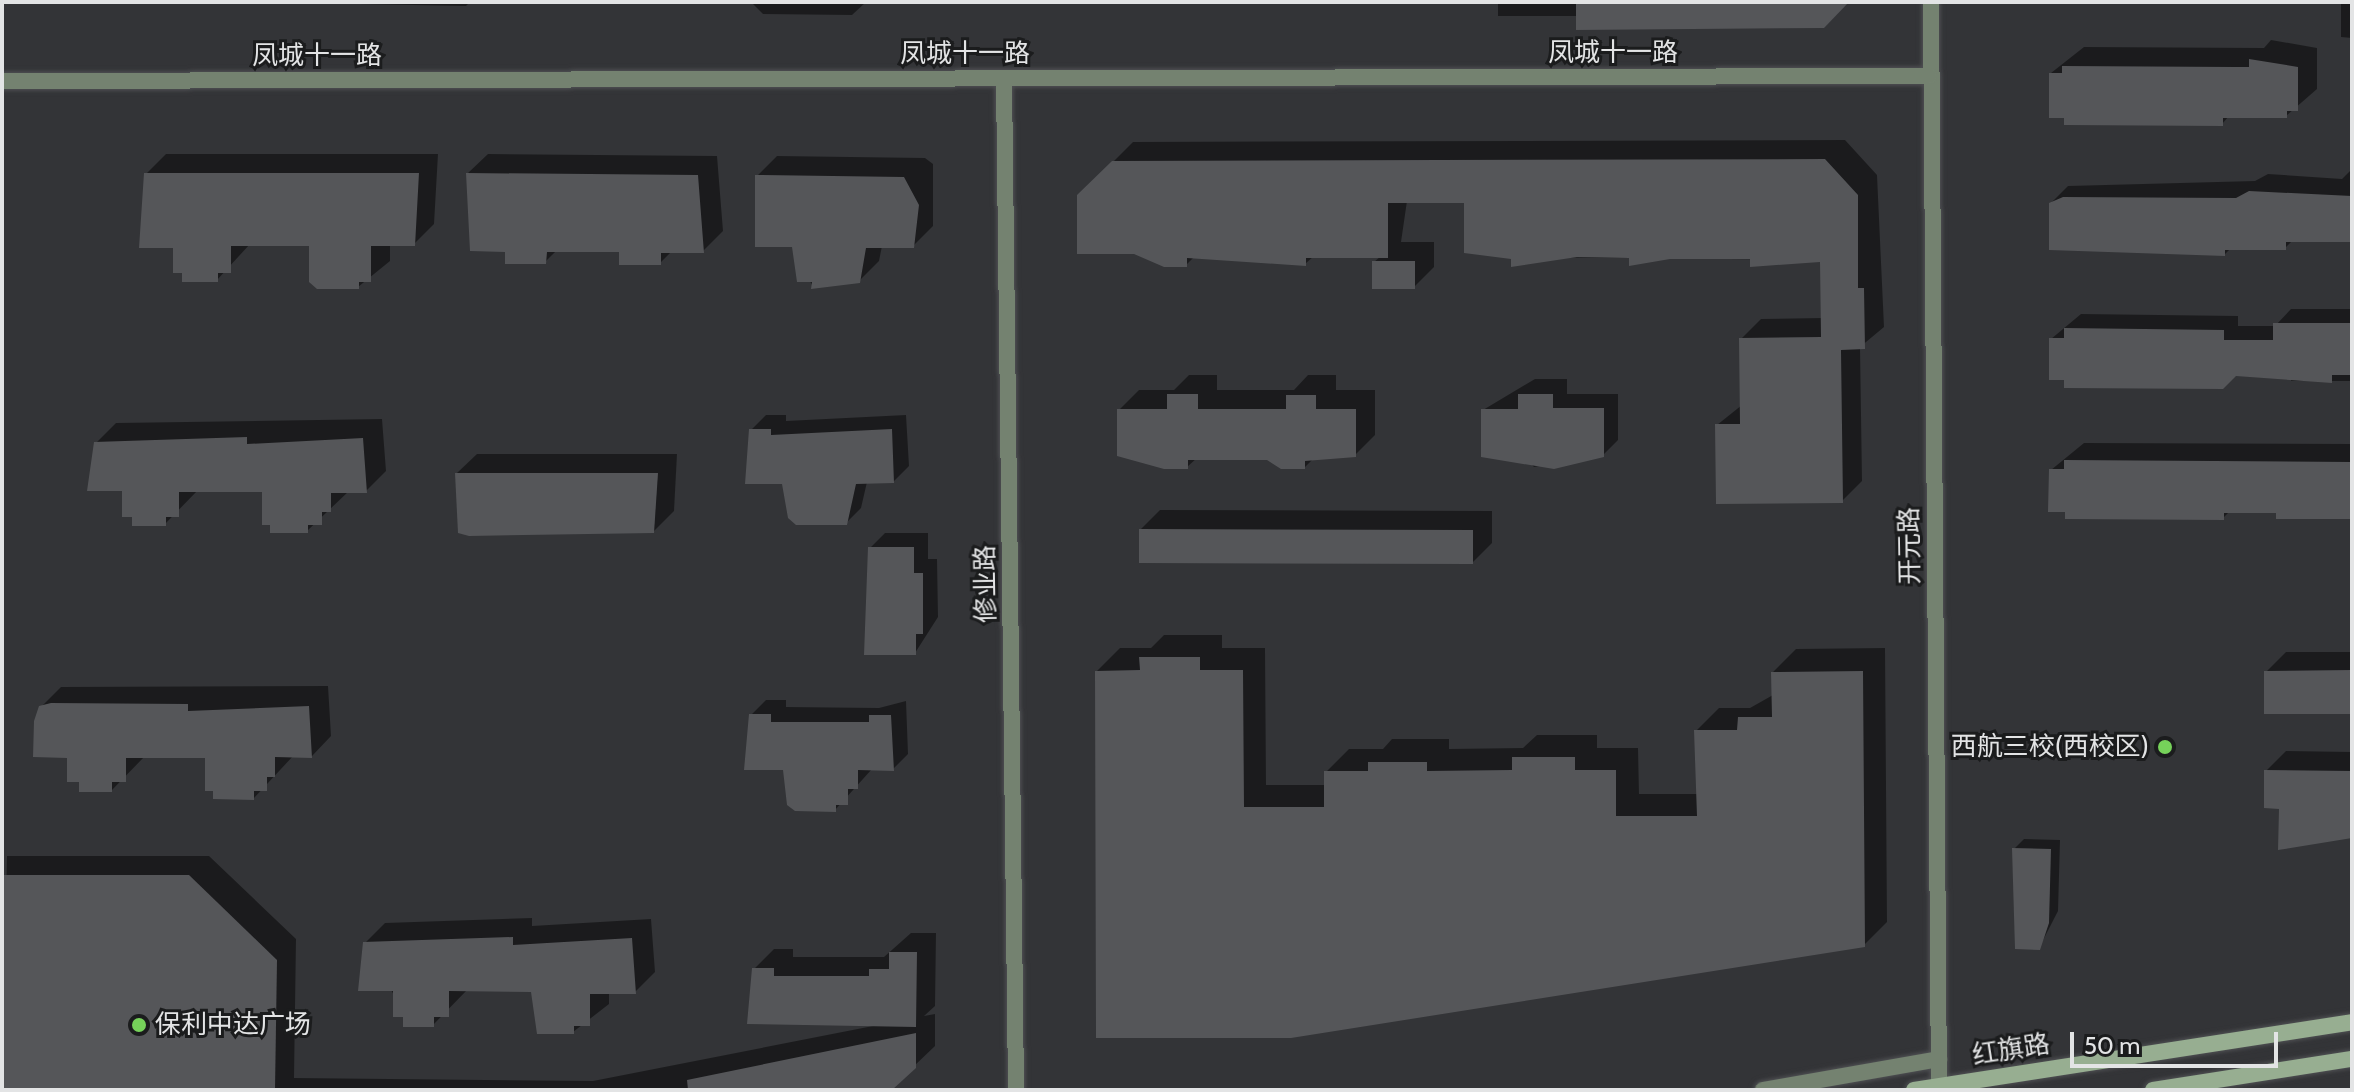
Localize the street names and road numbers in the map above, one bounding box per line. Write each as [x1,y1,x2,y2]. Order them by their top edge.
street label: 凤城十一路 [1548,37,1678,69]
street label: 凤城十一路 [900,38,1030,70]
street label: 凤城十一路 [252,40,382,72]
street label: 开元路 [1894,507,1926,585]
street label: 修业路 [970,545,1002,623]
street label: 红旗路 [1970,1028,2052,1072]

